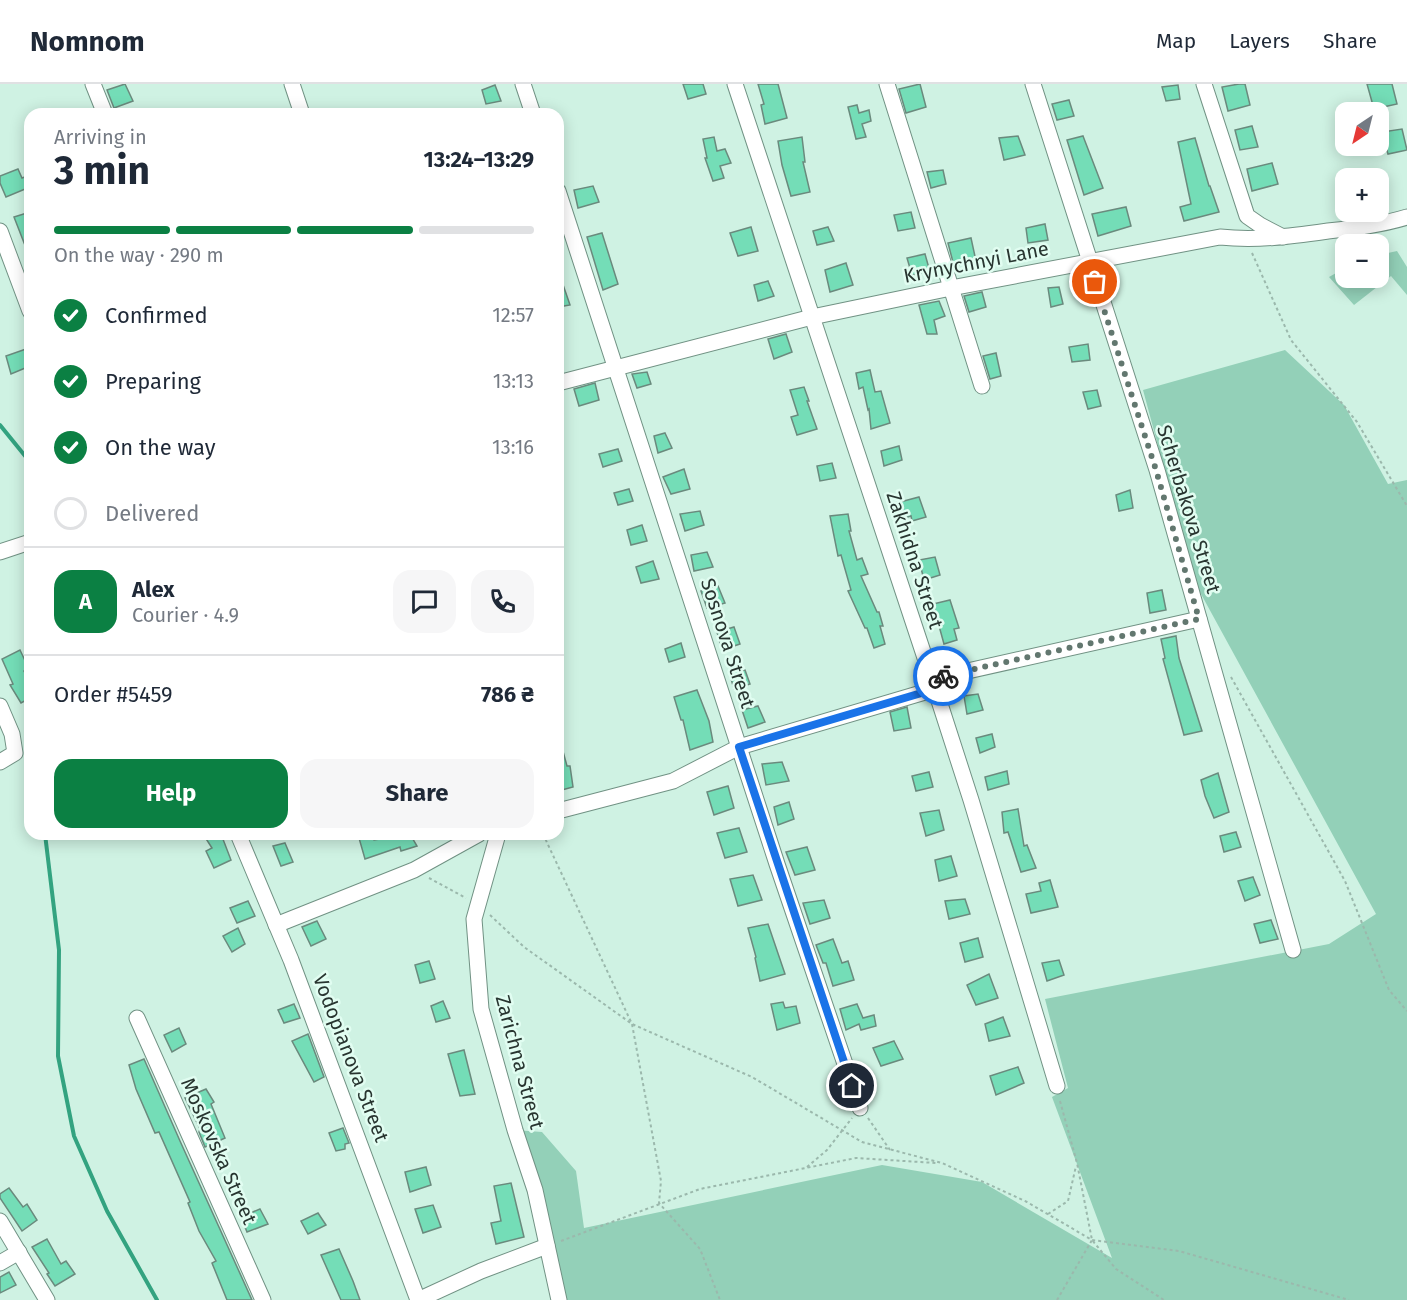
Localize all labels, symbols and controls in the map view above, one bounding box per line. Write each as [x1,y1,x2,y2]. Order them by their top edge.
text: Nomnom [30,25,145,58]
text: Map [1156,28,1196,54]
text: Layers [1229,28,1290,54]
text: Share [1323,28,1377,54]
north arrow [1335,102,1389,156]
map controls [1335,102,1389,288]
text: Arriving in [54,125,147,149]
text: 13:24–13:29 [424,146,534,173]
text: 3 min [54,148,150,194]
button: + [1335,168,1389,222]
button: − [1335,234,1389,288]
street label: Krynychnyi Lane [901,236,1051,288]
text: On the way · 290 m [54,243,224,267]
pin [1069,256,1120,307]
icon: bag [1078,265,1111,298]
icon: check [54,299,87,332]
text: Confirmed [105,302,208,329]
text: 12:57 [492,303,534,327]
icon: check [54,365,87,398]
text: Preparing [105,368,201,395]
text: 13:13 [493,369,534,393]
street label: Scherbakova Street [1152,422,1226,597]
icon: check [54,431,87,464]
text: On the way [105,434,216,461]
text: 13:16 [492,435,534,459]
street label: Zakhidna Street [882,488,949,632]
text: Delivered [105,500,200,527]
button: chat [393,570,456,633]
button: phone [471,570,534,633]
street label: Sosnova Street [696,575,761,712]
text: Alex [132,576,175,603]
text: A [79,588,92,615]
text: Courier · 4.9 [132,603,239,627]
courier [913,646,973,706]
icon: bike [927,660,960,693]
text: Order #5459 [54,681,173,708]
text: 786 ₴ [481,681,534,708]
button: Help [54,759,288,828]
button: Share [300,759,534,828]
street label: Vodopianova Street [308,971,394,1146]
street label: Zarichna Street [491,992,550,1132]
pin [826,1060,877,1111]
icon: home [835,1069,868,1102]
street label: Moskovska Street [176,1074,262,1229]

